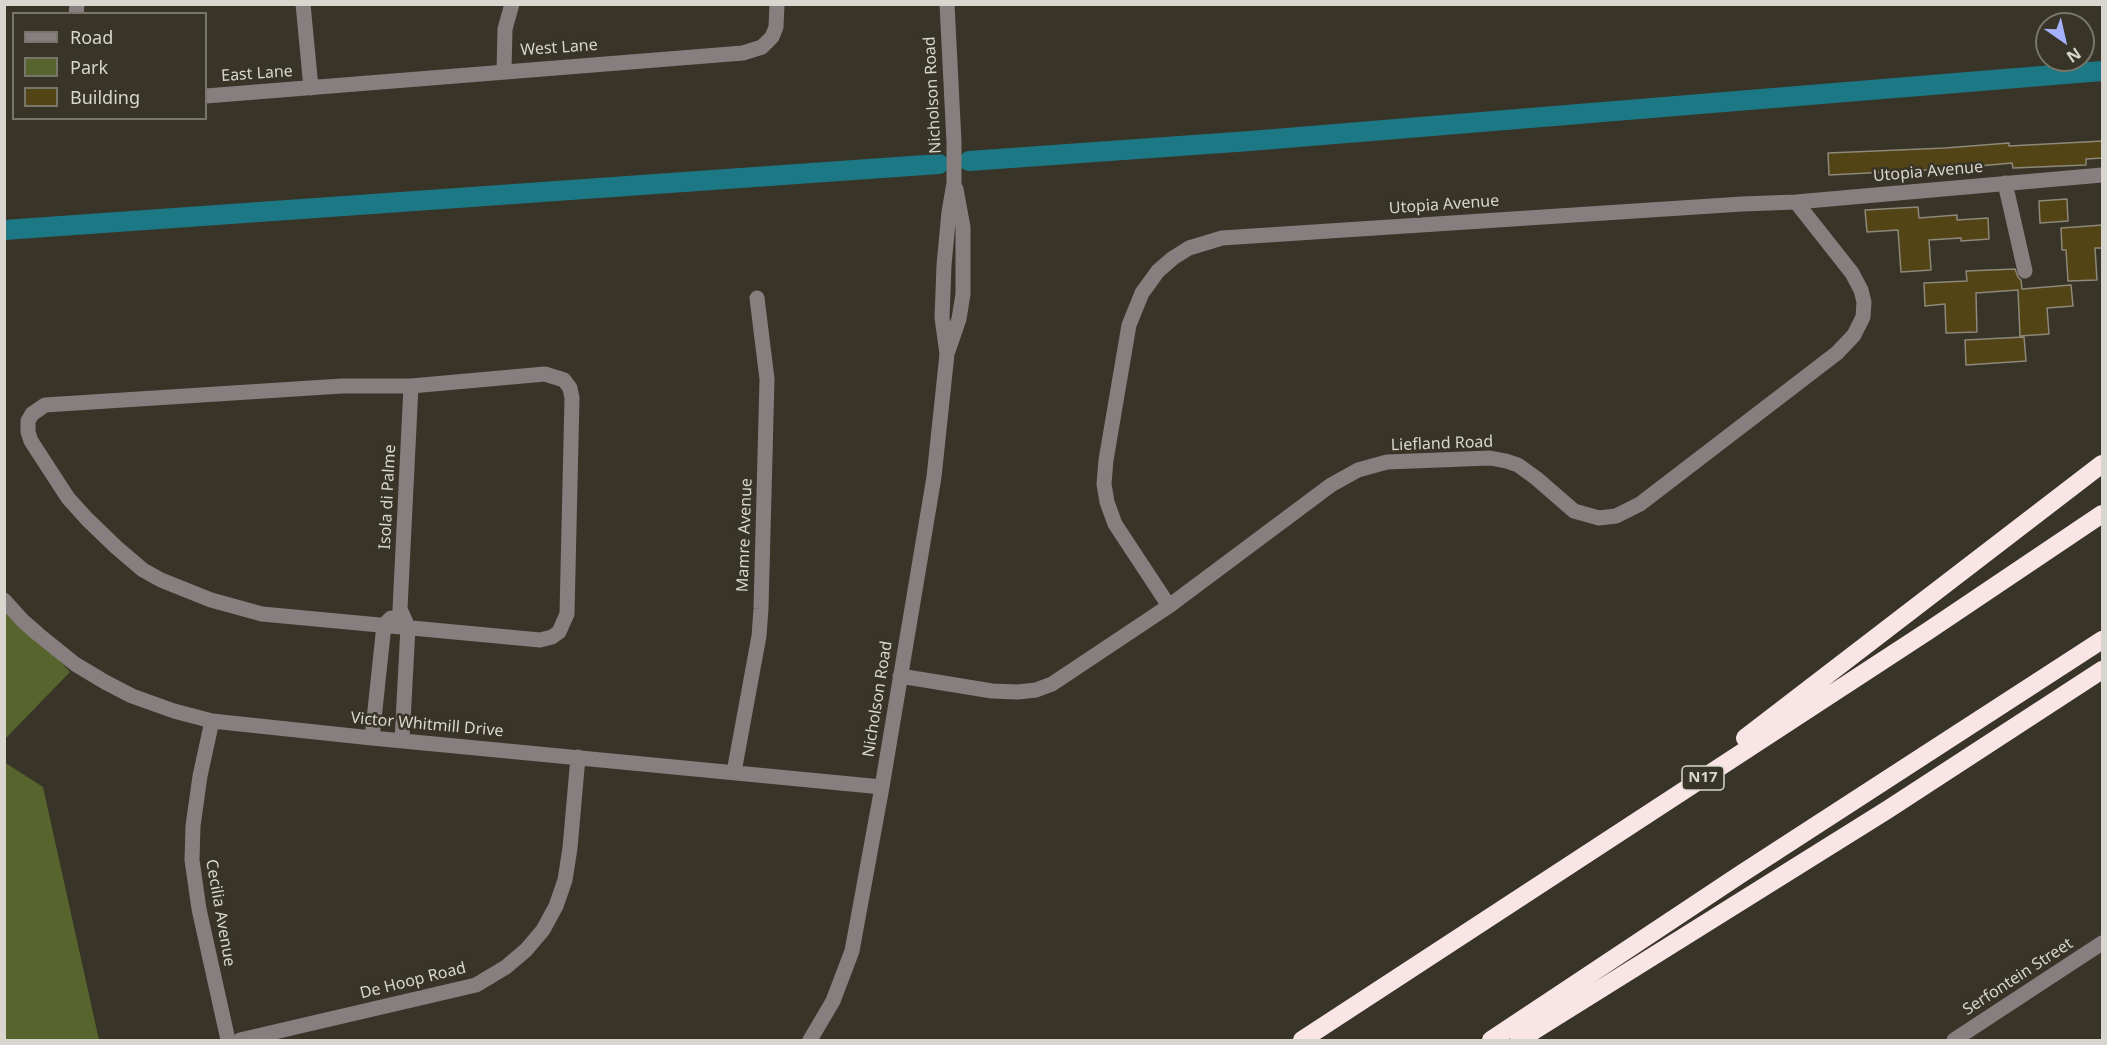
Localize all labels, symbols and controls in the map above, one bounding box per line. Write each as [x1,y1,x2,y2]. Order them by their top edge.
legend [12,12,207,120]
north arrow [2035,12,2095,72]
text: Road [70,25,113,49]
street label: West Lane [520,36,598,60]
street label: Nicholson Road [920,36,946,154]
text: N [2062,43,2086,68]
text: Park [70,55,108,79]
street label: East Lane [221,62,293,86]
text: Building [70,85,140,109]
street label: Utopia Avenue [1872,158,1984,186]
street label: Utopia Avenue [1388,192,1500,218]
street label: Liefland Road [1390,433,1494,455]
street label: Isola di Palme [376,444,400,550]
street label: Mamre Avenue [733,478,757,592]
street label: Nicholson Road [859,639,897,759]
street label: Victor Whitmill Drive [350,709,504,741]
road number: N17 [1682,766,1724,790]
street label: Cecilia Avenue [201,858,239,968]
street label: Serfontein Street [1959,934,2077,1020]
street label: De Hoop Road [358,959,468,1003]

